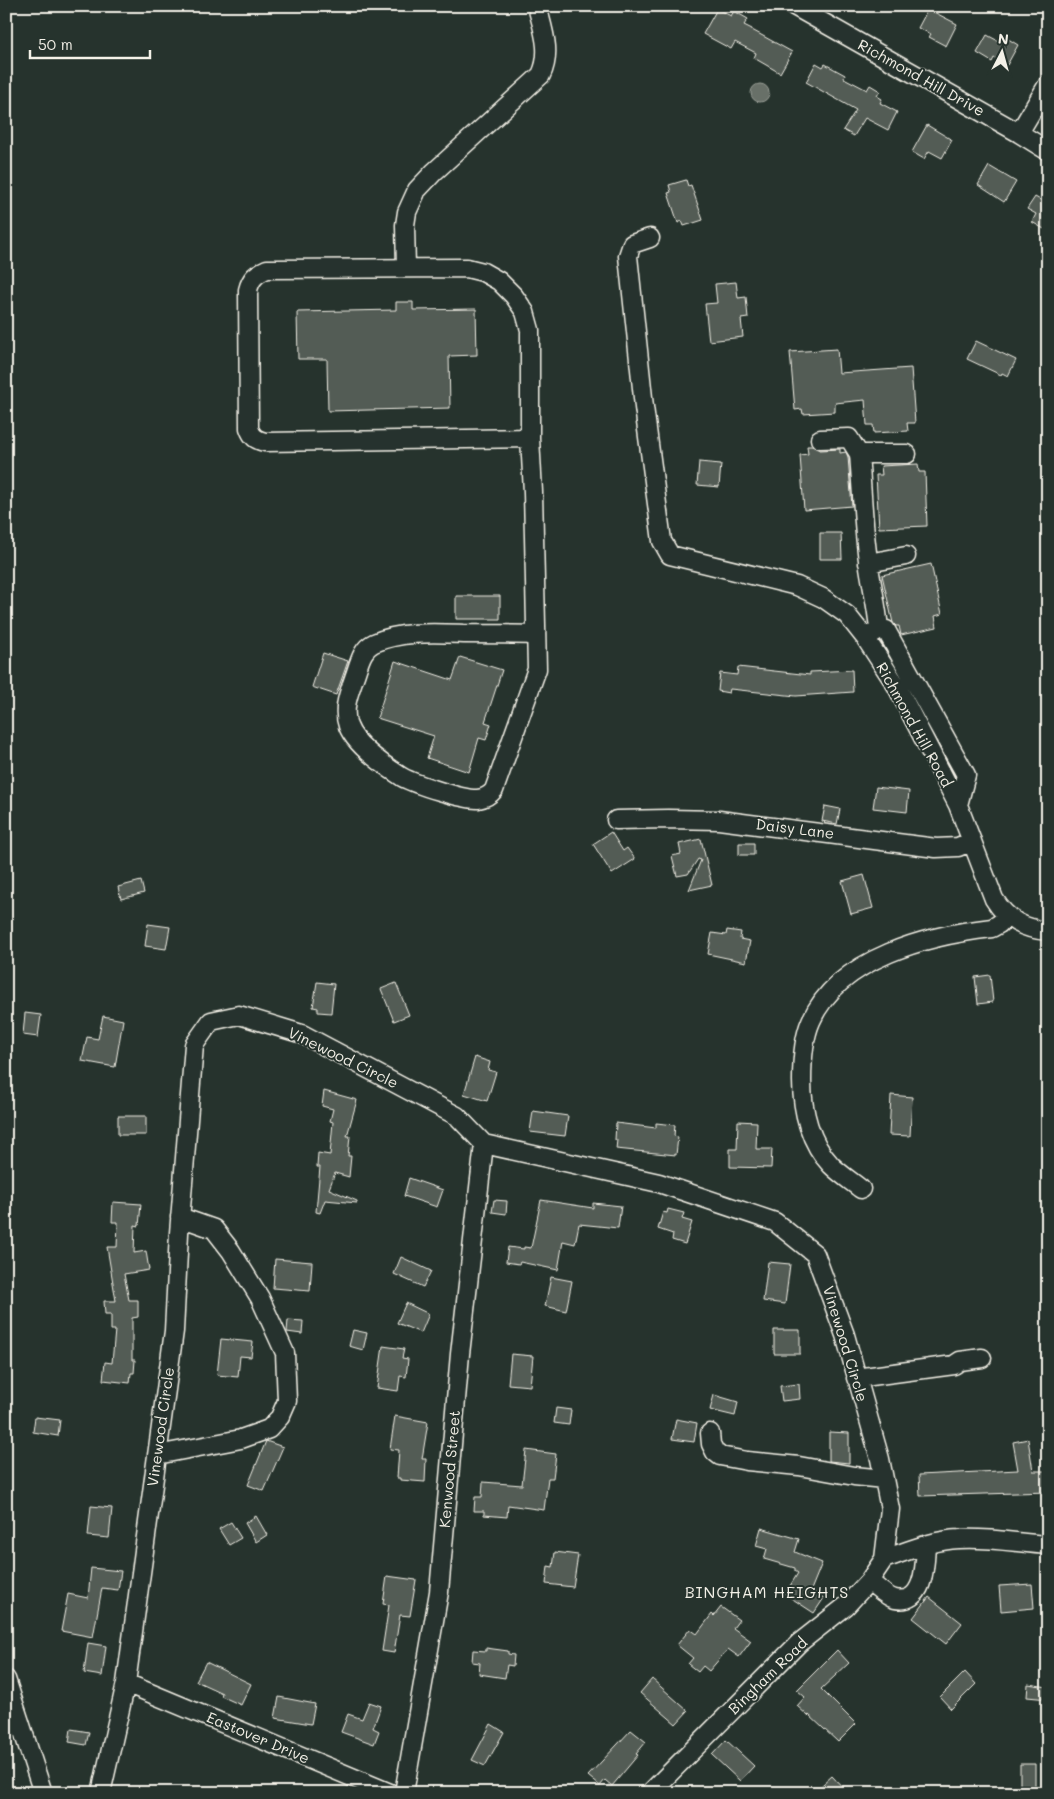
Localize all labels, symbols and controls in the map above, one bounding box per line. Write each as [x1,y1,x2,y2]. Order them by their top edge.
scale bar [30,28,150,60]
north arrow [976,28,1026,78]
text: N [997,29,1010,49]
text: 50 m [38,34,73,54]
street label: Richmond Hill Drive [854,34,989,120]
street label: Richmond Hill Road [872,658,958,791]
street label: Daisy Lane [755,813,836,843]
street label: Vinewood Circle [285,1022,402,1092]
street label: Vinewood Circle [819,1283,873,1404]
street label: Vinewood Circle [142,1366,178,1488]
street label: Kenwood Street [434,1409,464,1529]
district label: BINGHAM HEIGHTS [685,1581,849,1602]
street label: Bingham Road [723,1632,811,1718]
street label: Eastover Drive [204,1706,313,1768]

